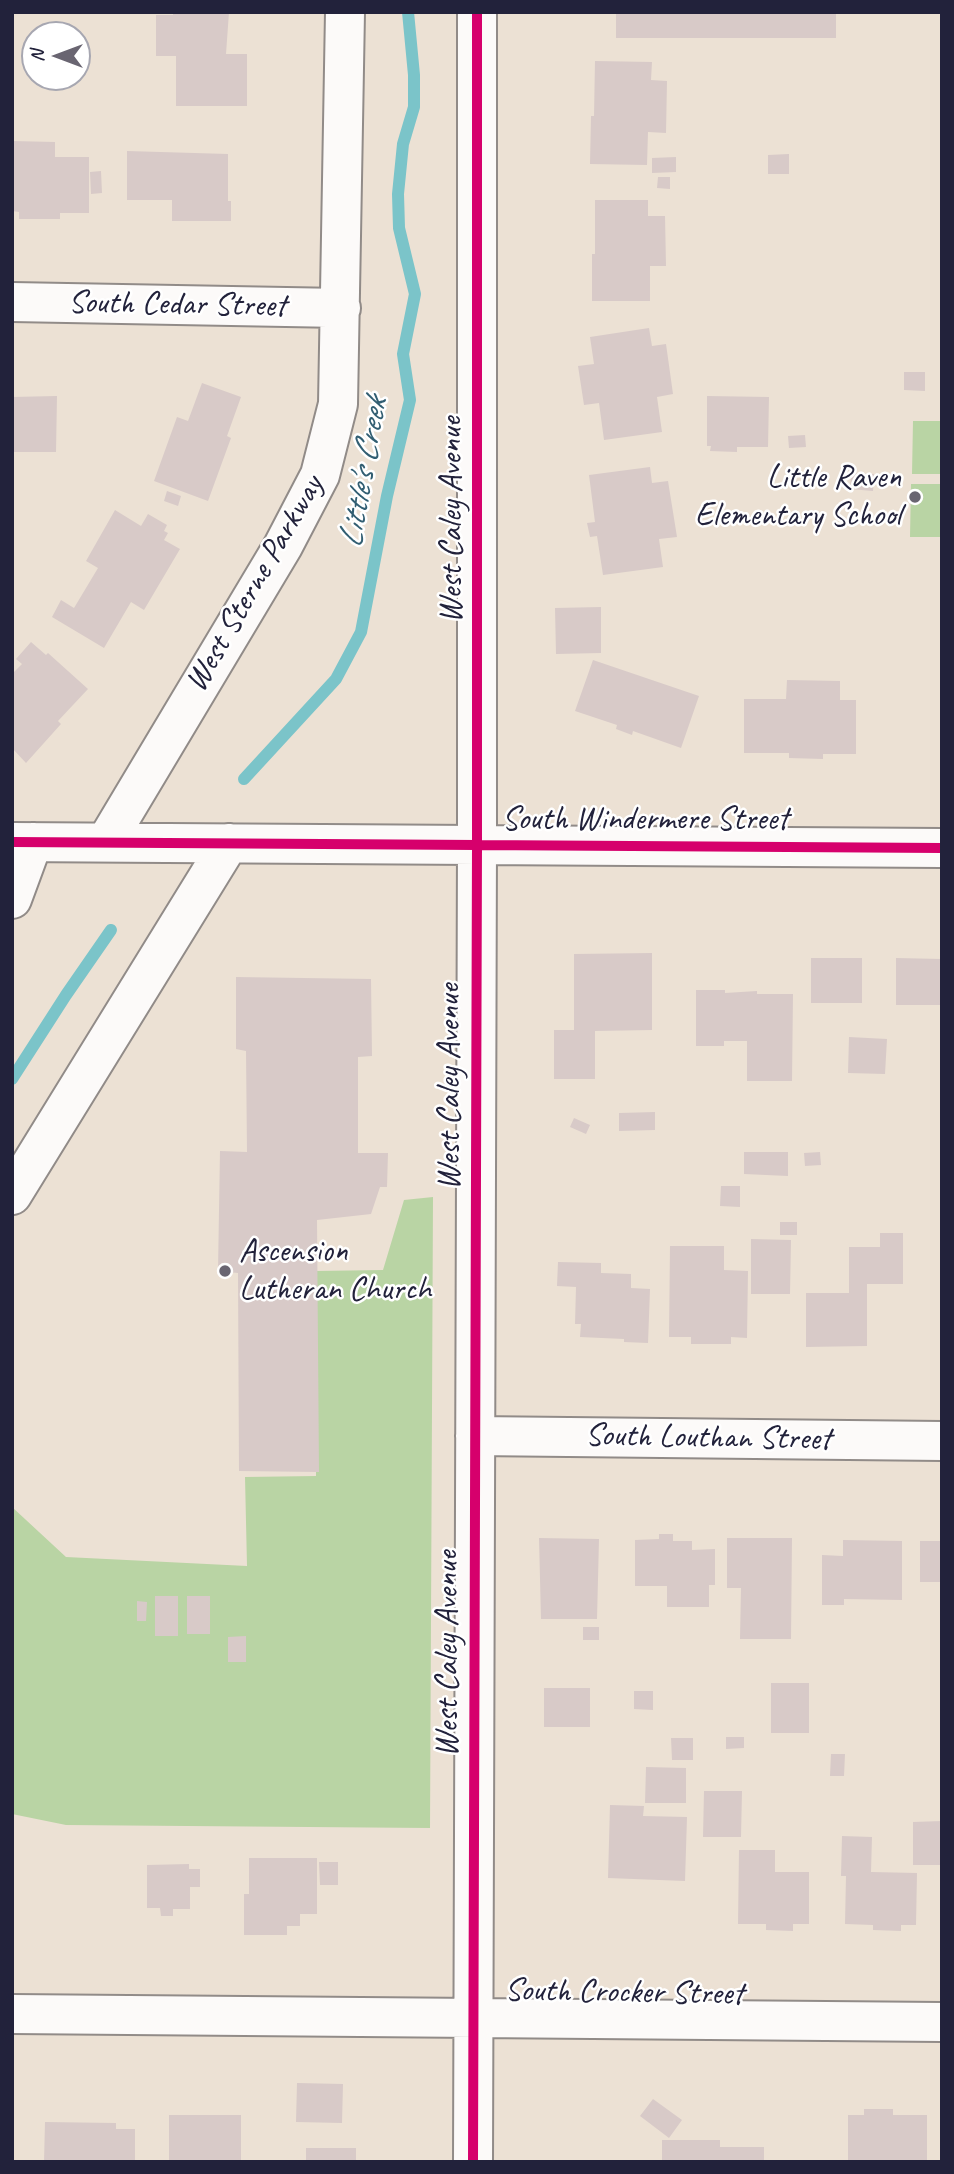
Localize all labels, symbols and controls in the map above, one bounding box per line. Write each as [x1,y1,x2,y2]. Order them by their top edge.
north arrow [21,21,91,91]
text: N [25,50,49,62]
street label: South Cedar Street [68,283,286,327]
water label: Little's Creek [330,395,398,551]
street label: West Caley Avenue [432,417,472,623]
place label: Little Raven Elementary School [695,458,901,536]
street label: West Sterne Parkway [177,469,333,699]
marker: Little Raven Elementary School [907,489,923,505]
street label: South Windermere Street [502,800,788,840]
street label: West Caley Avenue [430,984,470,1190]
place label: Ascension Lutheran Church [239,1232,431,1310]
marker: Ascension Lutheran Church [217,1263,233,1279]
street label: South Louthan Street [585,1416,831,1460]
street label: West Caley Avenue [428,1551,468,1757]
street label: South Crocker Street [504,1971,744,2015]

